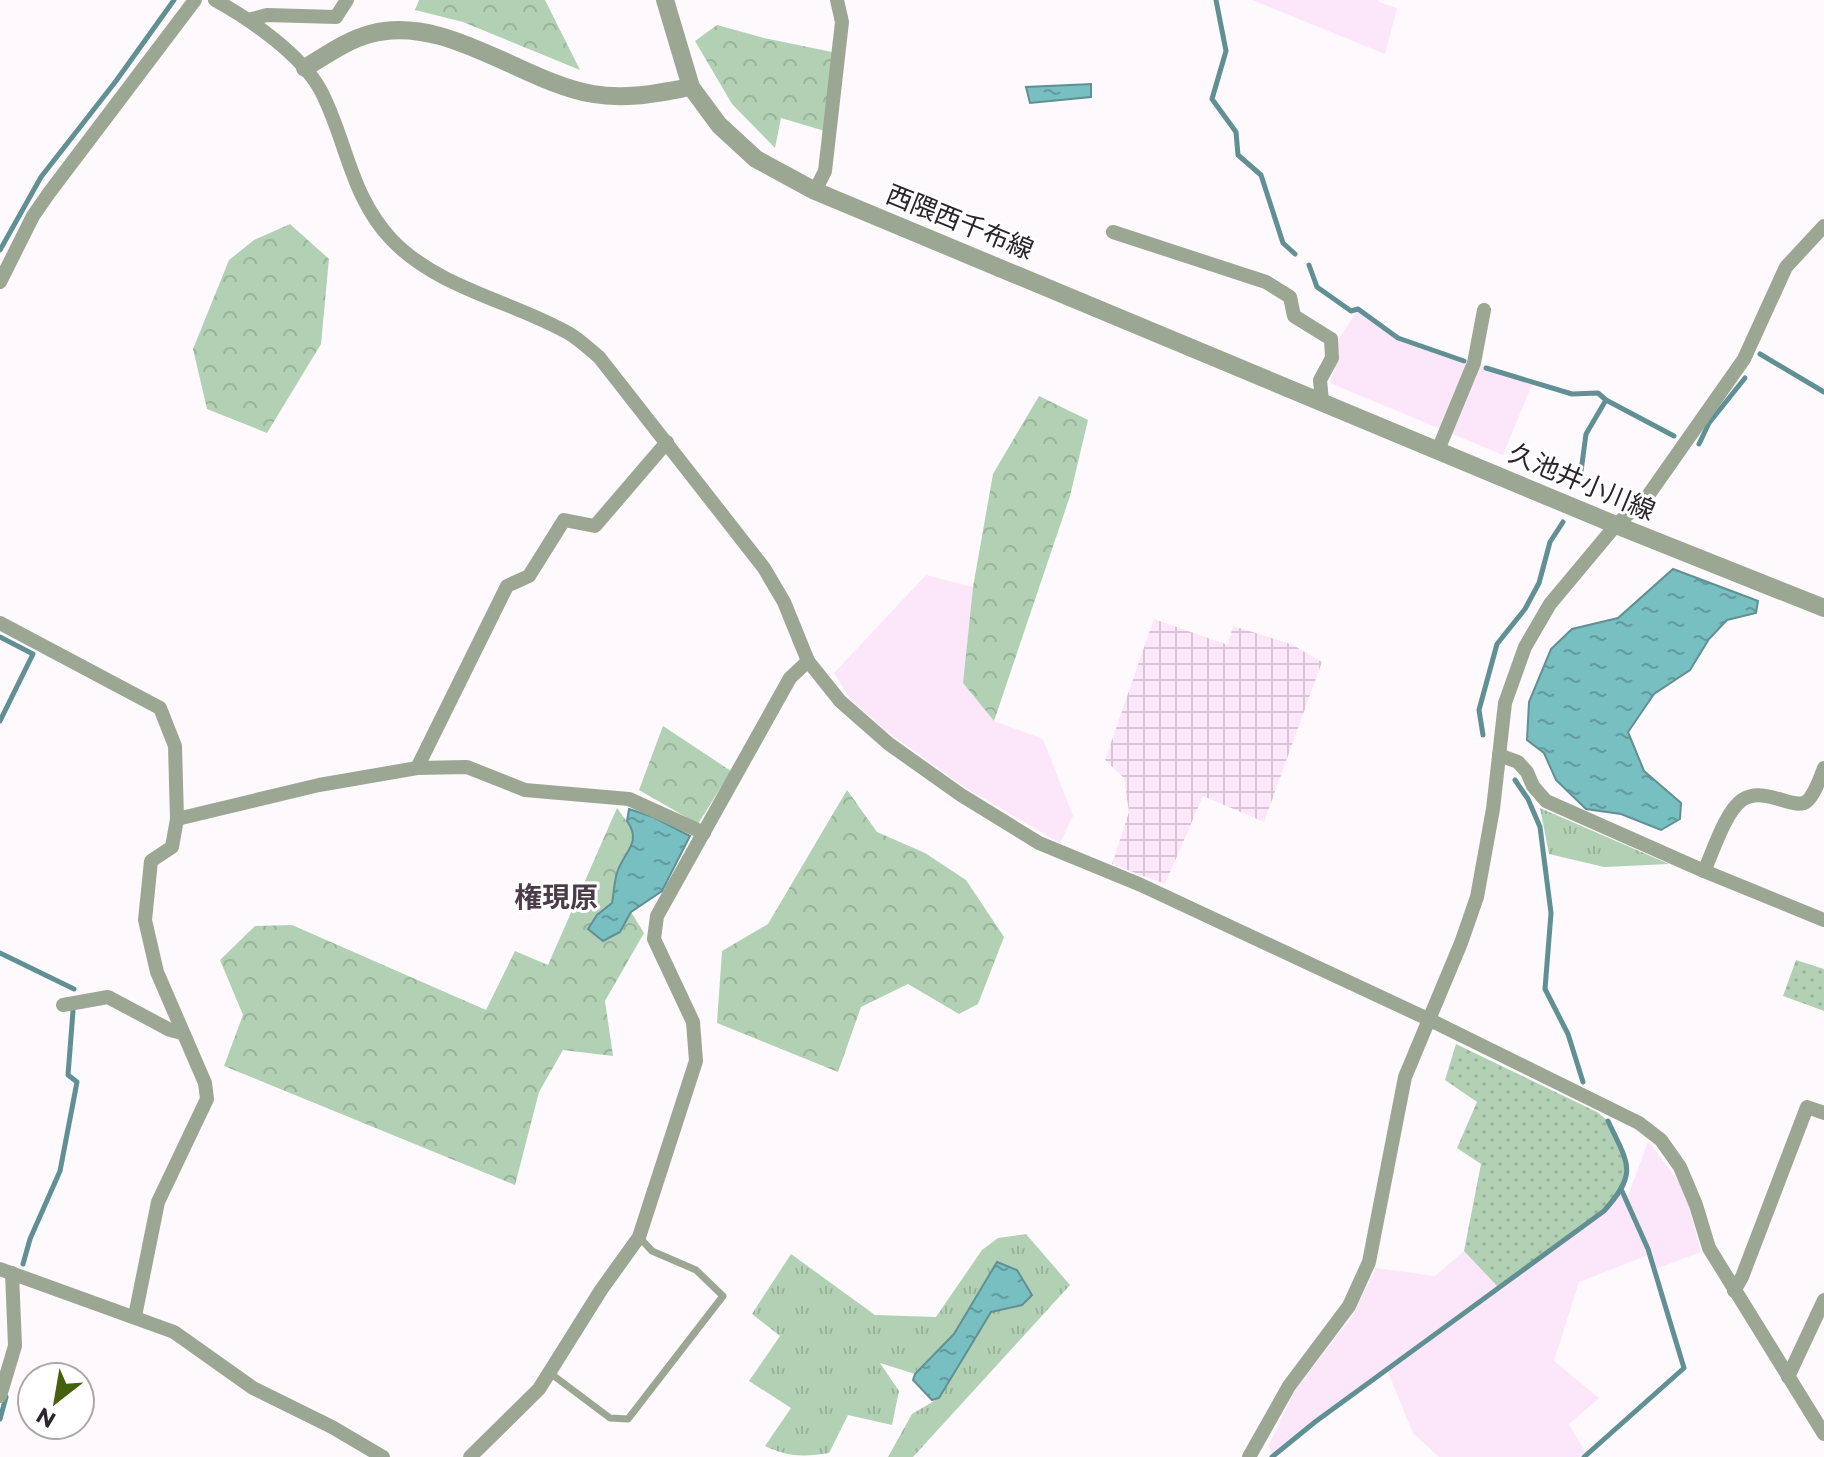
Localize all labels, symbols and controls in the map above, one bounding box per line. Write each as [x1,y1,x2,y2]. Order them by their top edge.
street label: 西隈西千布線 [882,178,1038,266]
street label: 久池井小川線 [1504,437,1660,527]
district label: 権現原 [514,880,598,914]
north arrow [16,1361,96,1441]
text: N [31,1402,61,1434]

